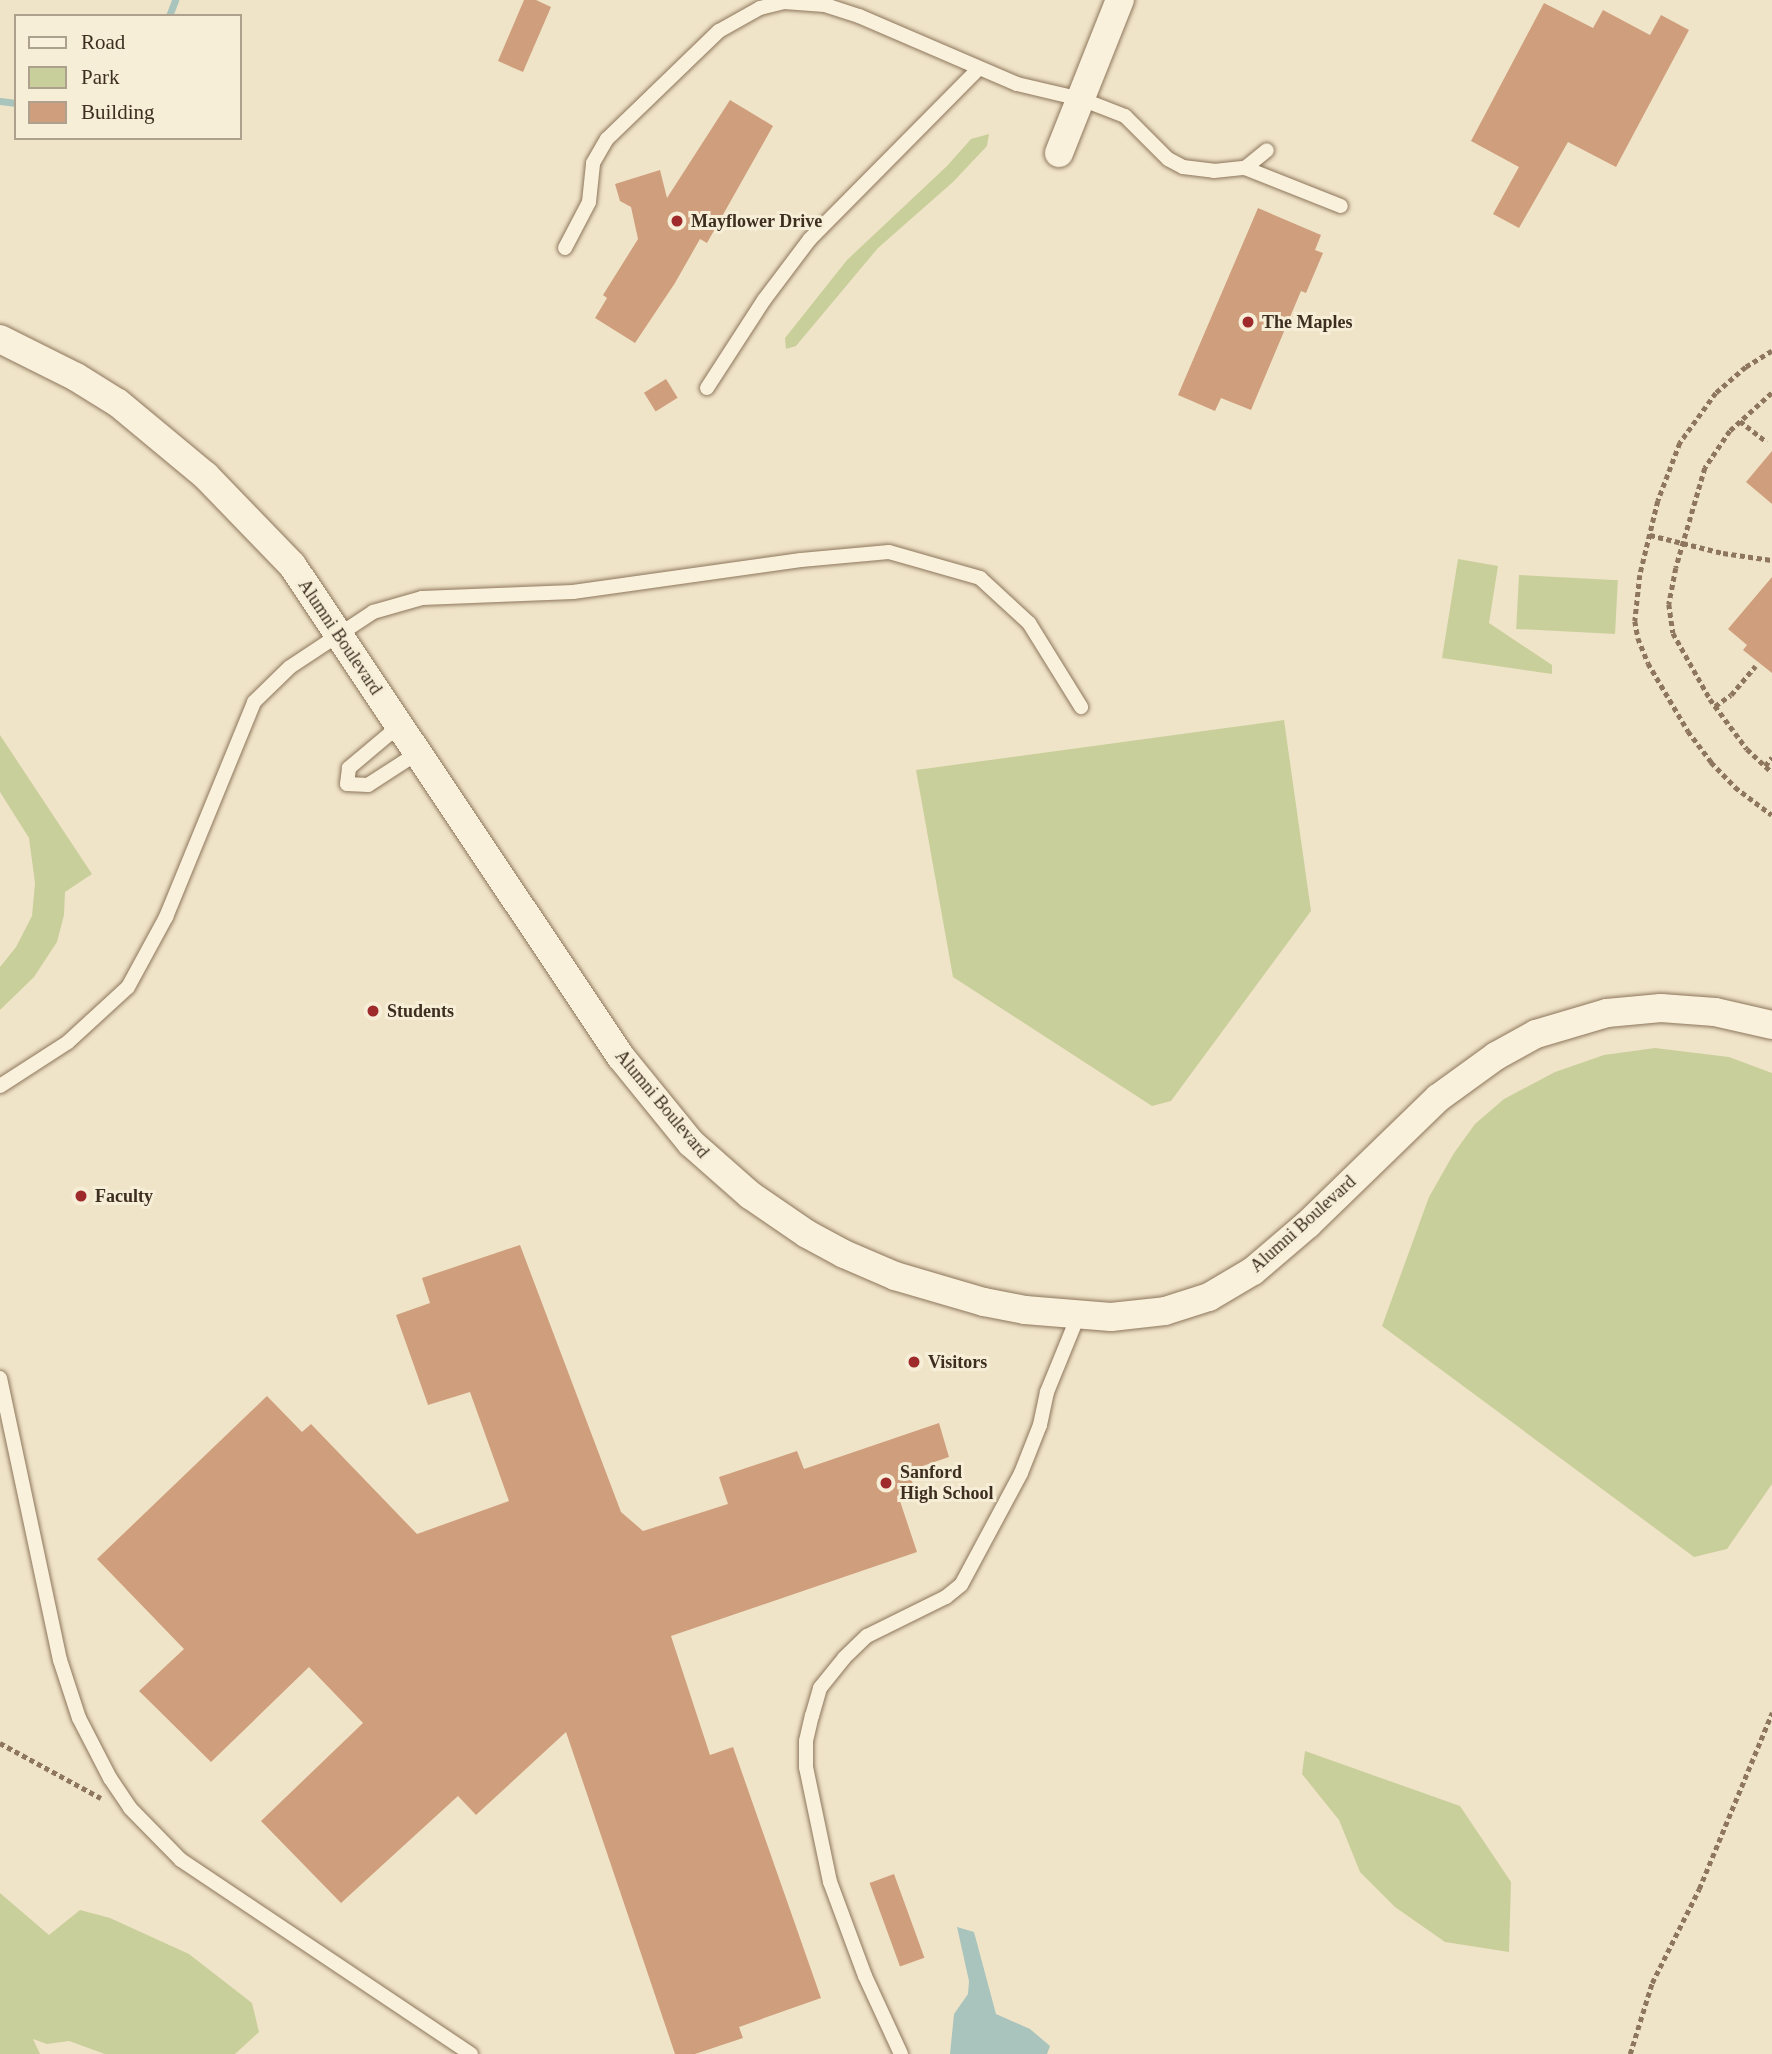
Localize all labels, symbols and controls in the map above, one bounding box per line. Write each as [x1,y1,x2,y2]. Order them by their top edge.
legend [14,14,242,140]
text: Road [81,30,125,54]
text: Park [81,65,120,89]
text: Building [81,100,155,124]
place label: Mayflower Drive [691,210,822,232]
marker: Mayflower Drive [669,213,685,229]
place label: The Maples [1262,311,1353,333]
marker: The Maples [1240,314,1256,330]
street label: Alumni Boulevard [293,575,387,699]
place label: Students [387,1000,454,1022]
marker: Students [365,1003,381,1019]
street label: Alumni Boulevard [611,1046,713,1162]
street label: Alumni Boulevard [1246,1171,1360,1277]
place label: Faculty [95,1185,153,1207]
marker: Faculty [73,1188,89,1204]
place label: Visitors [928,1351,987,1373]
marker: Visitors [906,1354,922,1370]
place label: Sanford High School [900,1462,994,1504]
marker: Sanford High School [878,1475,894,1491]

